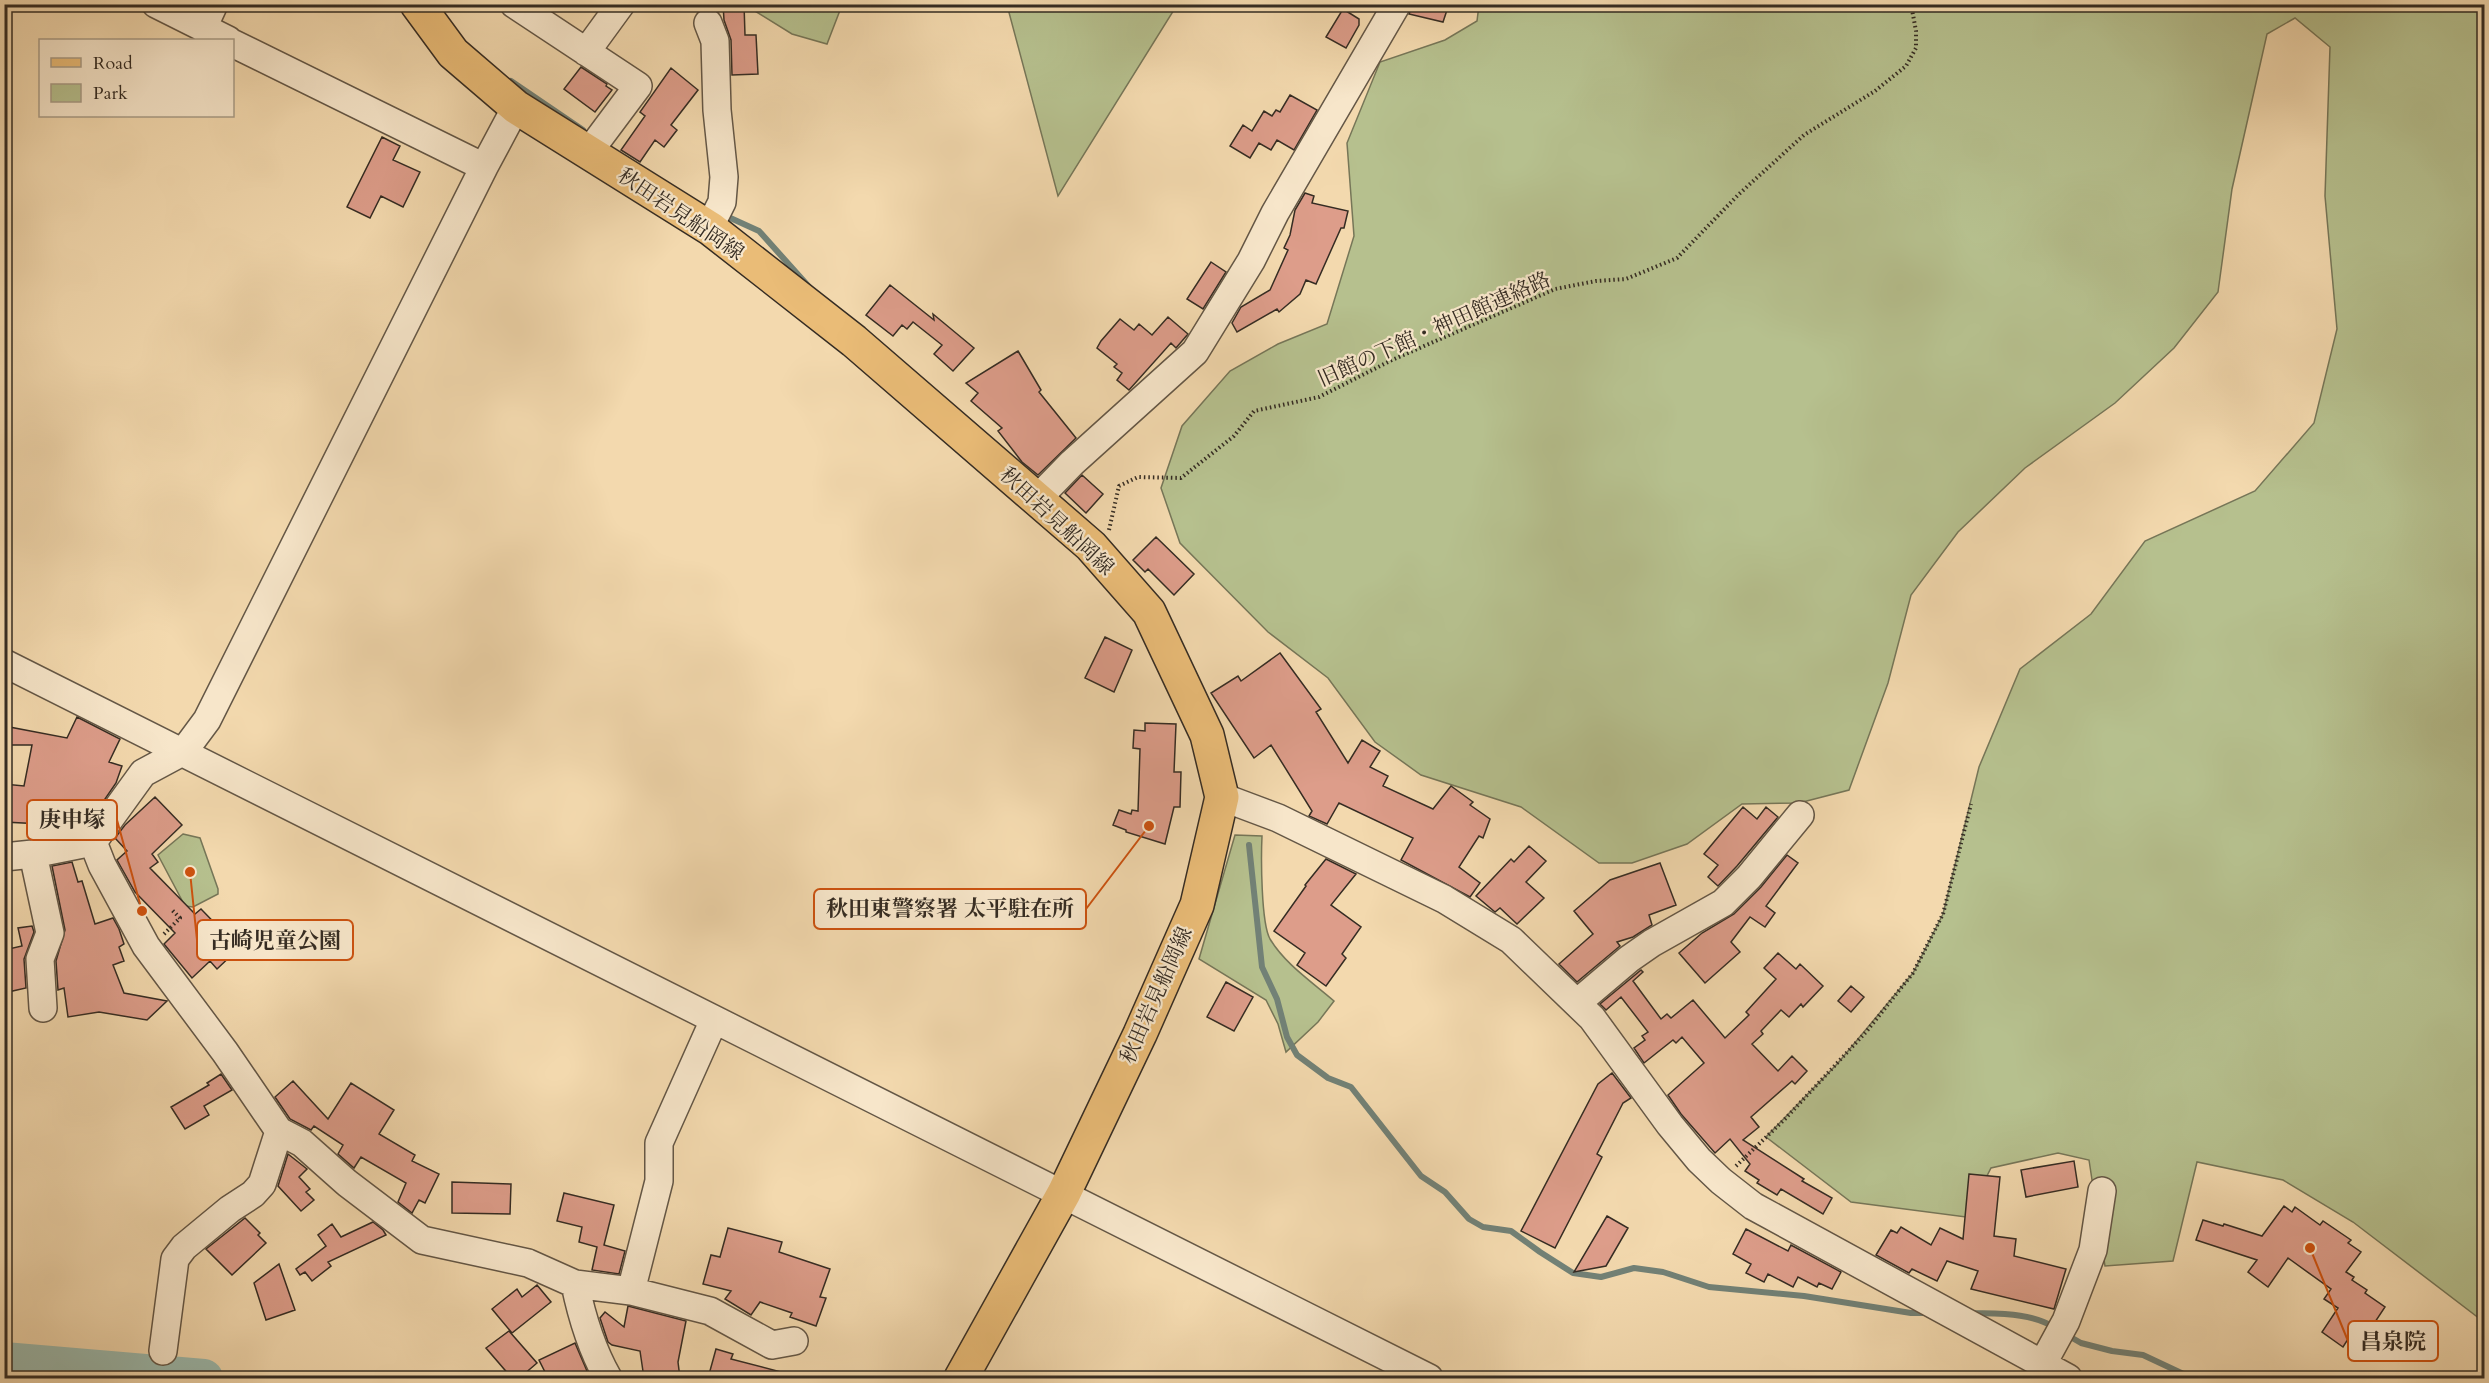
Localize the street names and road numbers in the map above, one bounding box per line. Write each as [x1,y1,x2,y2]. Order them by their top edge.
street label: 秋田岩見船岡線 [612,161,750,268]
street label: 旧館の下館・神田館連絡路 [1313,265,1555,394]
street label: 秋田岩見船岡線 [993,461,1120,582]
street label: 秋田岩見船岡線 [1113,922,1200,1068]

